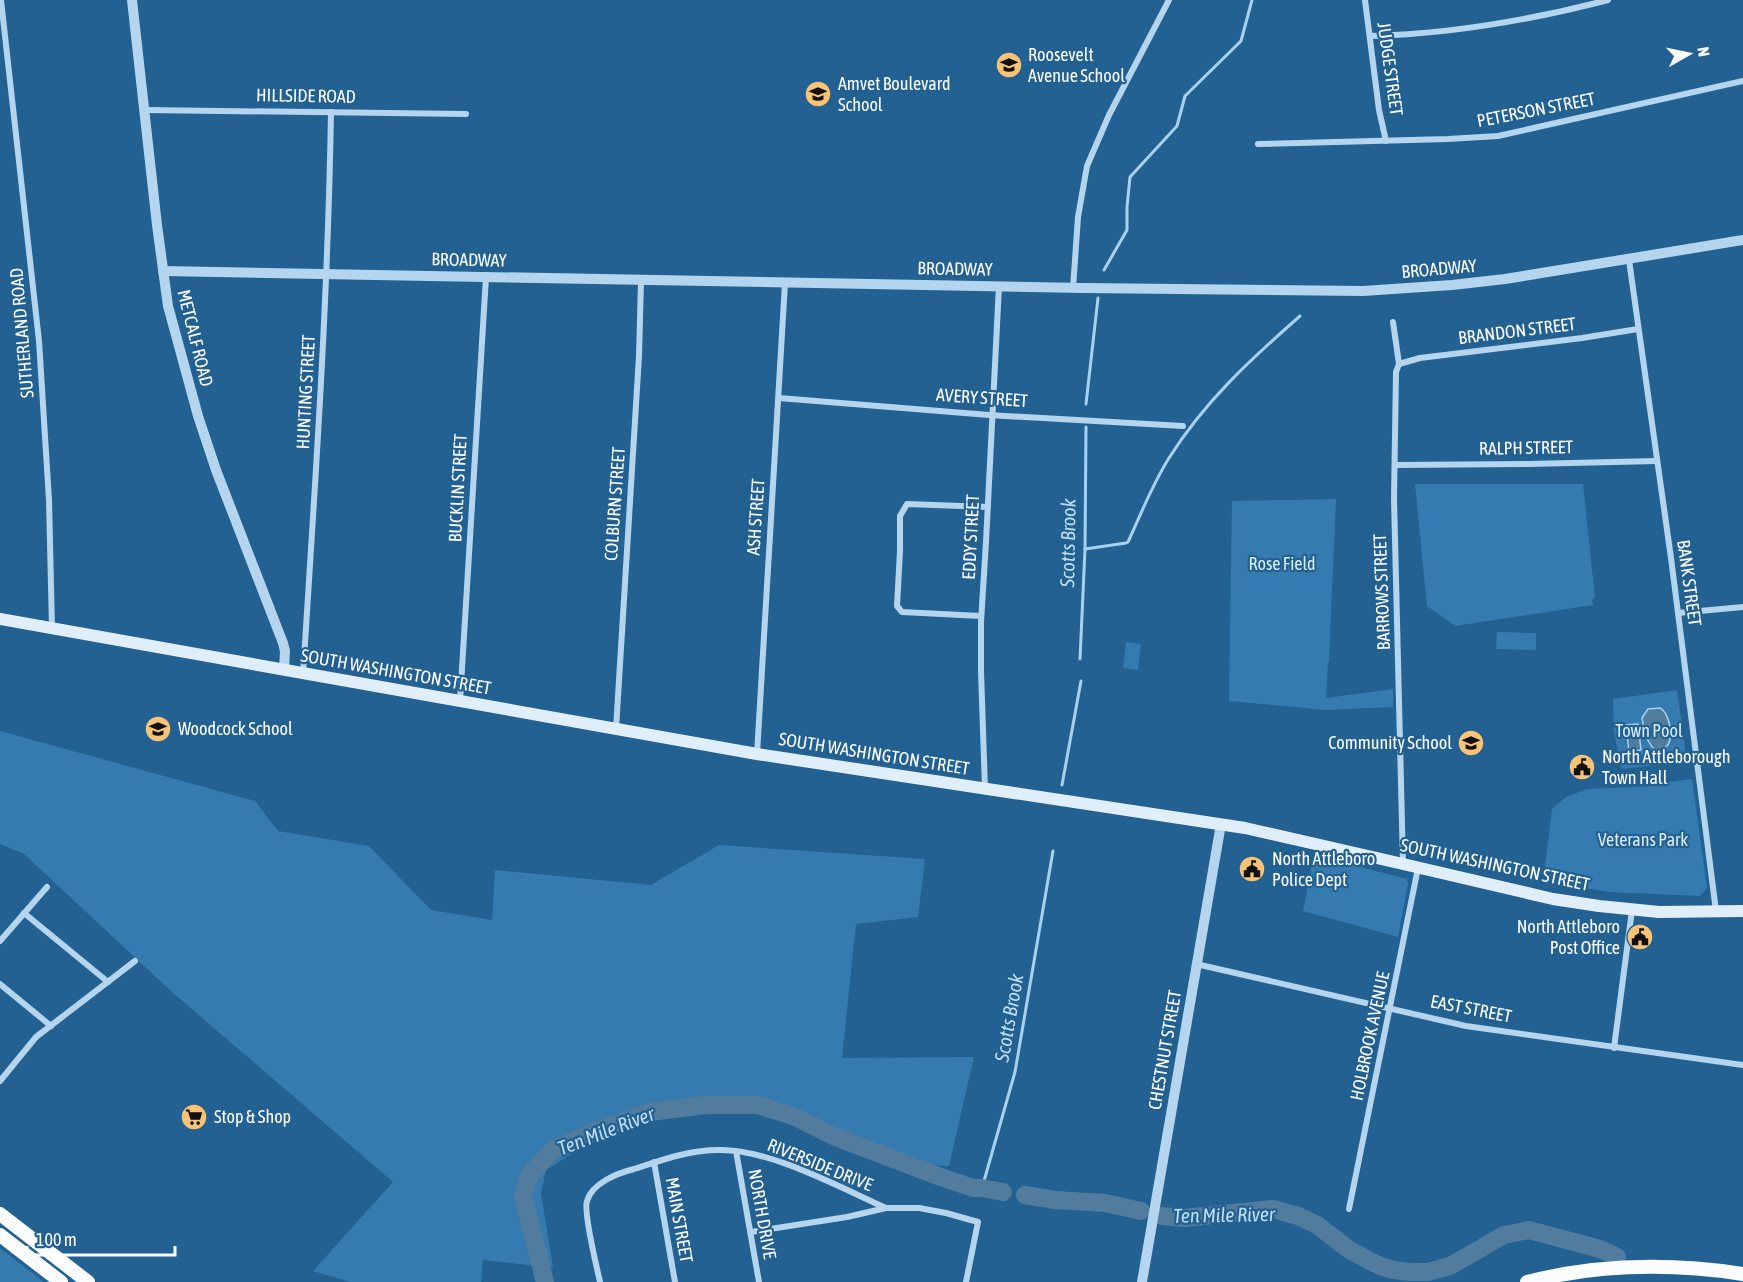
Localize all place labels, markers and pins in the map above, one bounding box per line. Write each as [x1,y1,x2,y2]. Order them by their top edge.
place label: Roosevelt Avenue School [1028,44,1125,86]
school or university icon: Roosevelt Avenue School [994,50,1024,80]
place label: Amvet Boulevard School [838,73,951,115]
school or university icon: Amvet Boulevard School [803,79,833,109]
school or university icon: Woodcock School [143,714,173,744]
place label: Woodcock School [178,718,293,739]
school or university icon: Community School [1456,728,1486,758]
place label: Community School [1328,732,1452,753]
place label: North Attleborough Town Hall [1602,746,1730,788]
public building icon: North Attleborough Town Hall [1567,752,1597,782]
place label: North Attleboro Police Dept [1272,848,1375,890]
public building icon: North Attleboro Police Dept [1237,854,1267,884]
place label: North Attleboro Post Office [1517,916,1620,958]
public building icon: North Attleboro Post Office [1625,922,1655,952]
supermarket icon: Stop & Shop [179,1102,209,1132]
place label: Stop & Shop [214,1106,291,1127]

